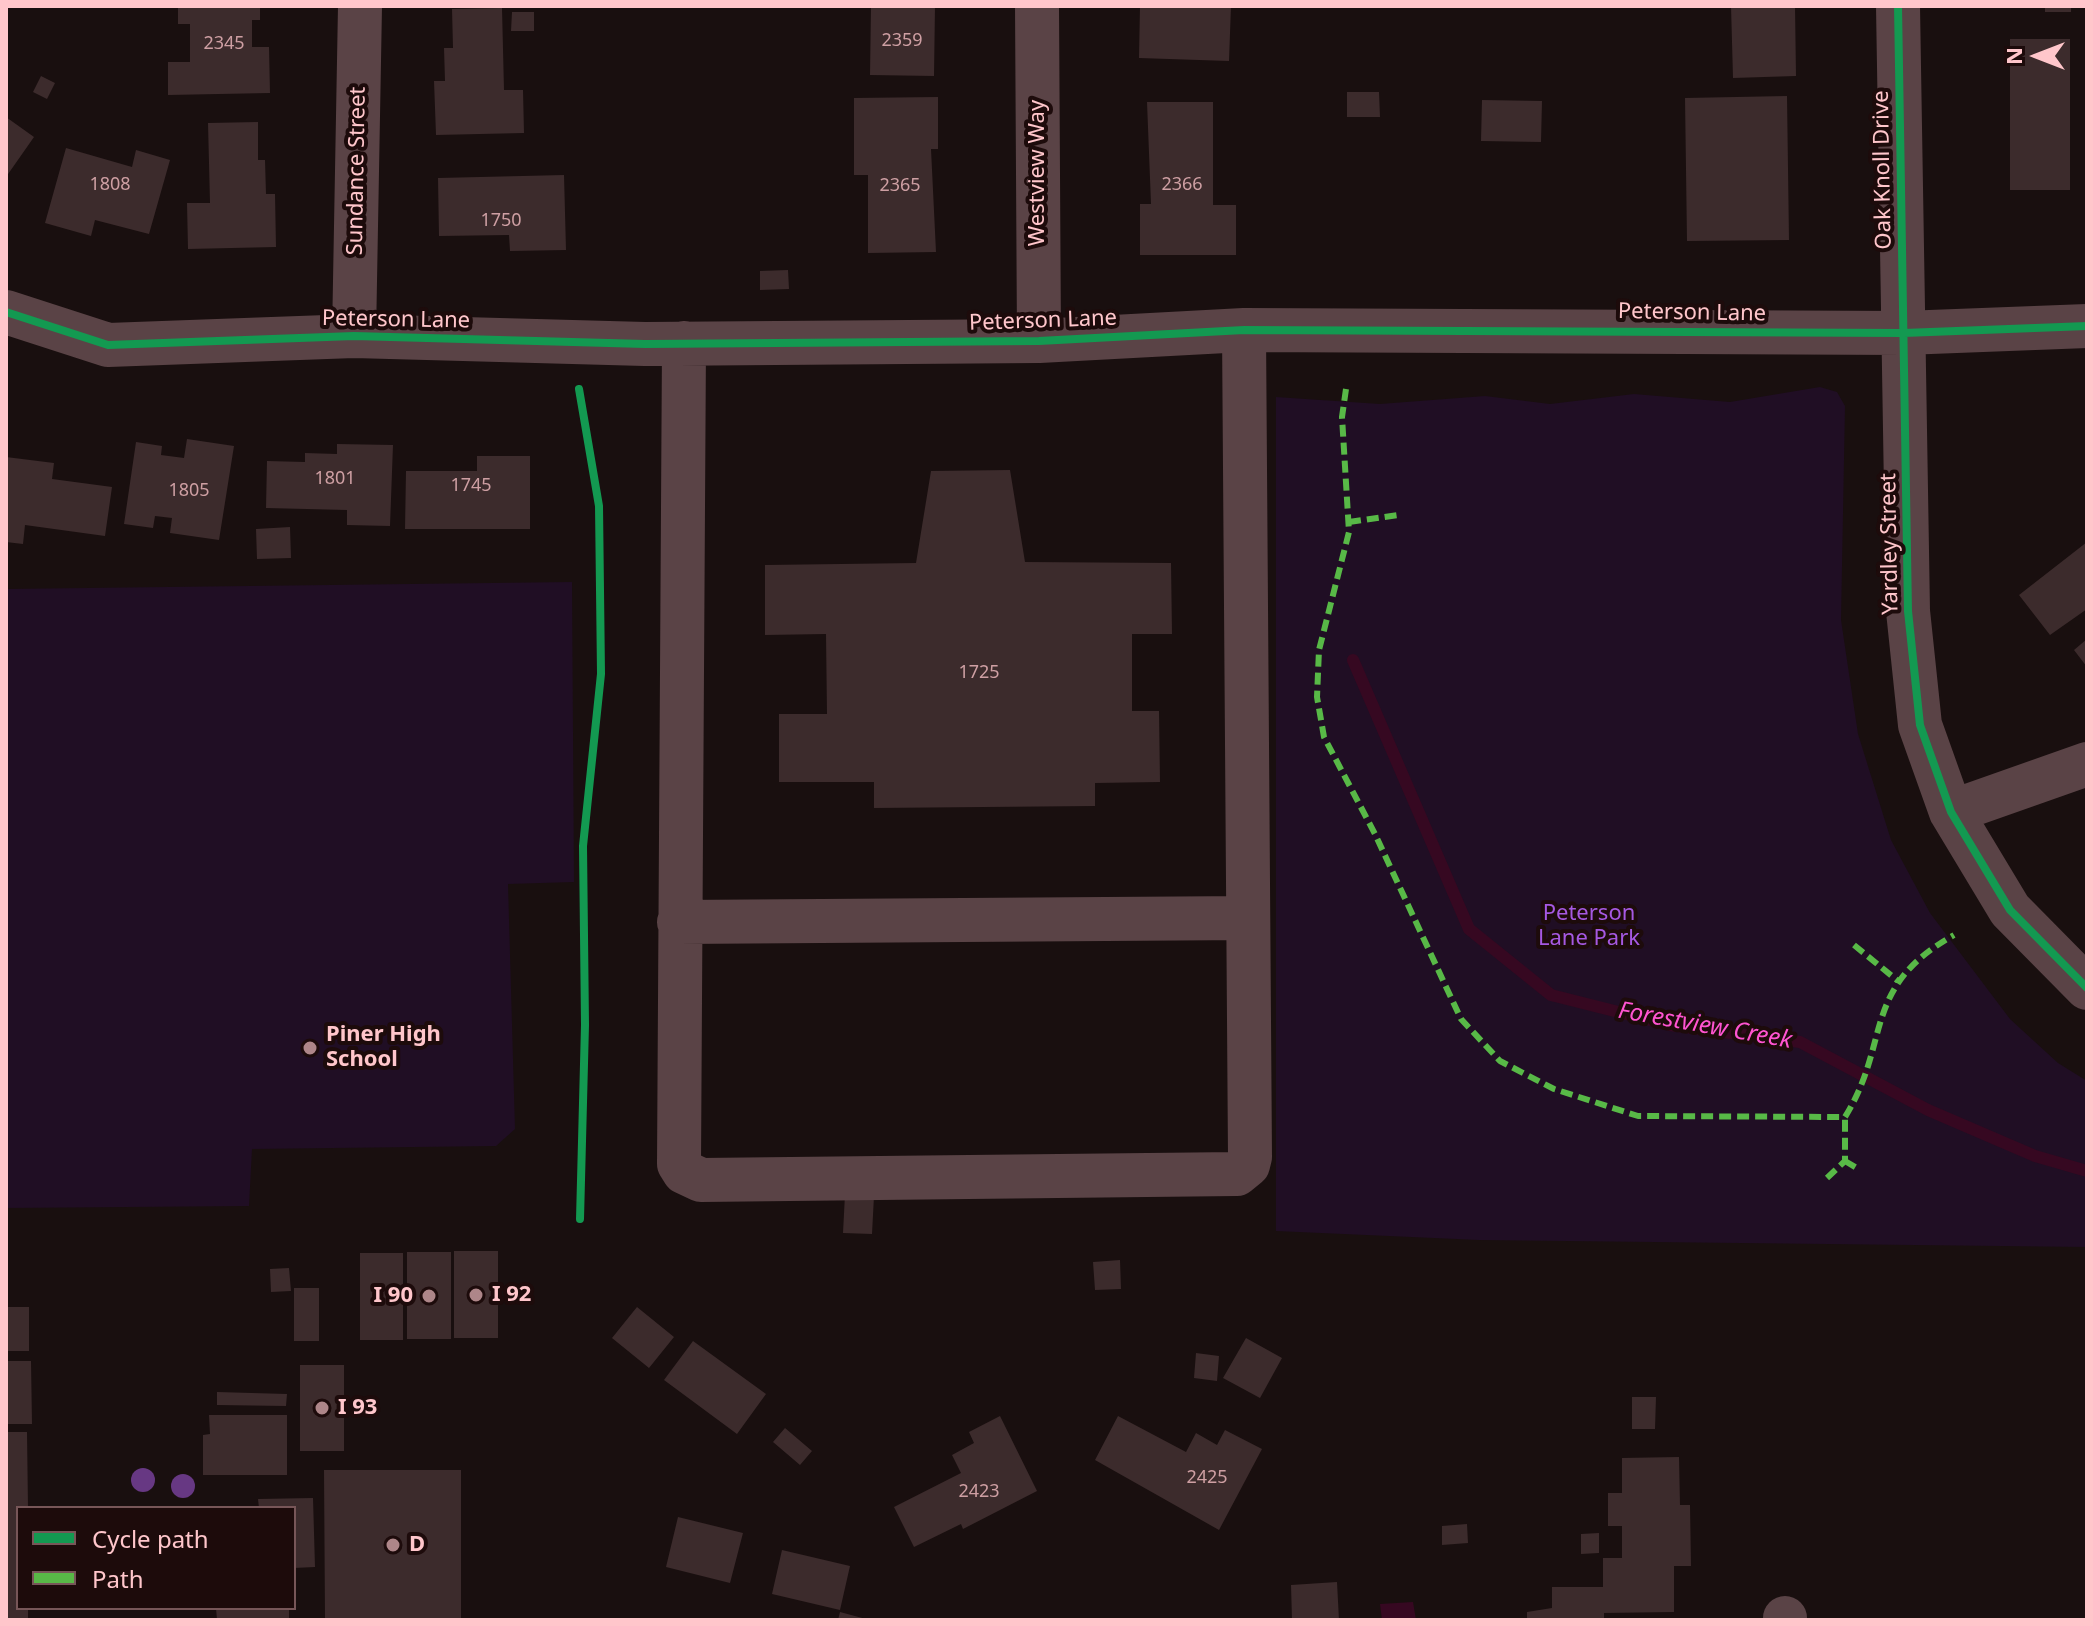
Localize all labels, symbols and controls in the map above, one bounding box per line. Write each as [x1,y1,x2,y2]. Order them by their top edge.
north arrow [1997,16,2077,96]
house number: 2359 [881,30,923,52]
house number: 2345 [203,33,245,55]
text: N [1998,47,2028,65]
street label: Sundance Street [342,86,372,256]
street label: Oak Knoll Drive [1868,90,1898,250]
street label: Westview Way [1025,100,1051,246]
house number: 1808 [89,174,131,196]
house number: 2366 [1161,174,1203,196]
house number: 2365 [879,175,921,197]
house number: 1750 [480,210,522,232]
street label: Peterson Lane [1618,299,1766,327]
street label: Peterson Lane [968,305,1118,337]
street label: Peterson Lane [322,306,470,334]
house number: 1801 [314,468,356,490]
street label: Yardley Street [1876,473,1904,615]
house number: 1745 [450,475,492,497]
house number: 1805 [168,480,210,502]
house number: 1725 [958,662,1000,684]
park label: Peterson Lane Park [1538,901,1640,952]
water label: Forestview Creek [1616,997,1794,1055]
place label: Piner High School [326,1022,441,1074]
marker: Piner High School [301,1039,319,1057]
place label: I 92 [492,1282,531,1308]
place label: I 90 [374,1283,413,1309]
marker: I 92 [467,1286,485,1304]
marker: I 90 [420,1287,438,1305]
place label: I 93 [338,1395,377,1421]
marker: I 93 [313,1399,331,1417]
house number: 2425 [1186,1467,1228,1489]
house number: 2423 [958,1481,1000,1503]
legend [16,1506,296,1610]
text: Cycle path [92,1522,209,1555]
place label: D [409,1532,425,1558]
marker: D [384,1536,402,1554]
text: Path [92,1562,143,1595]

